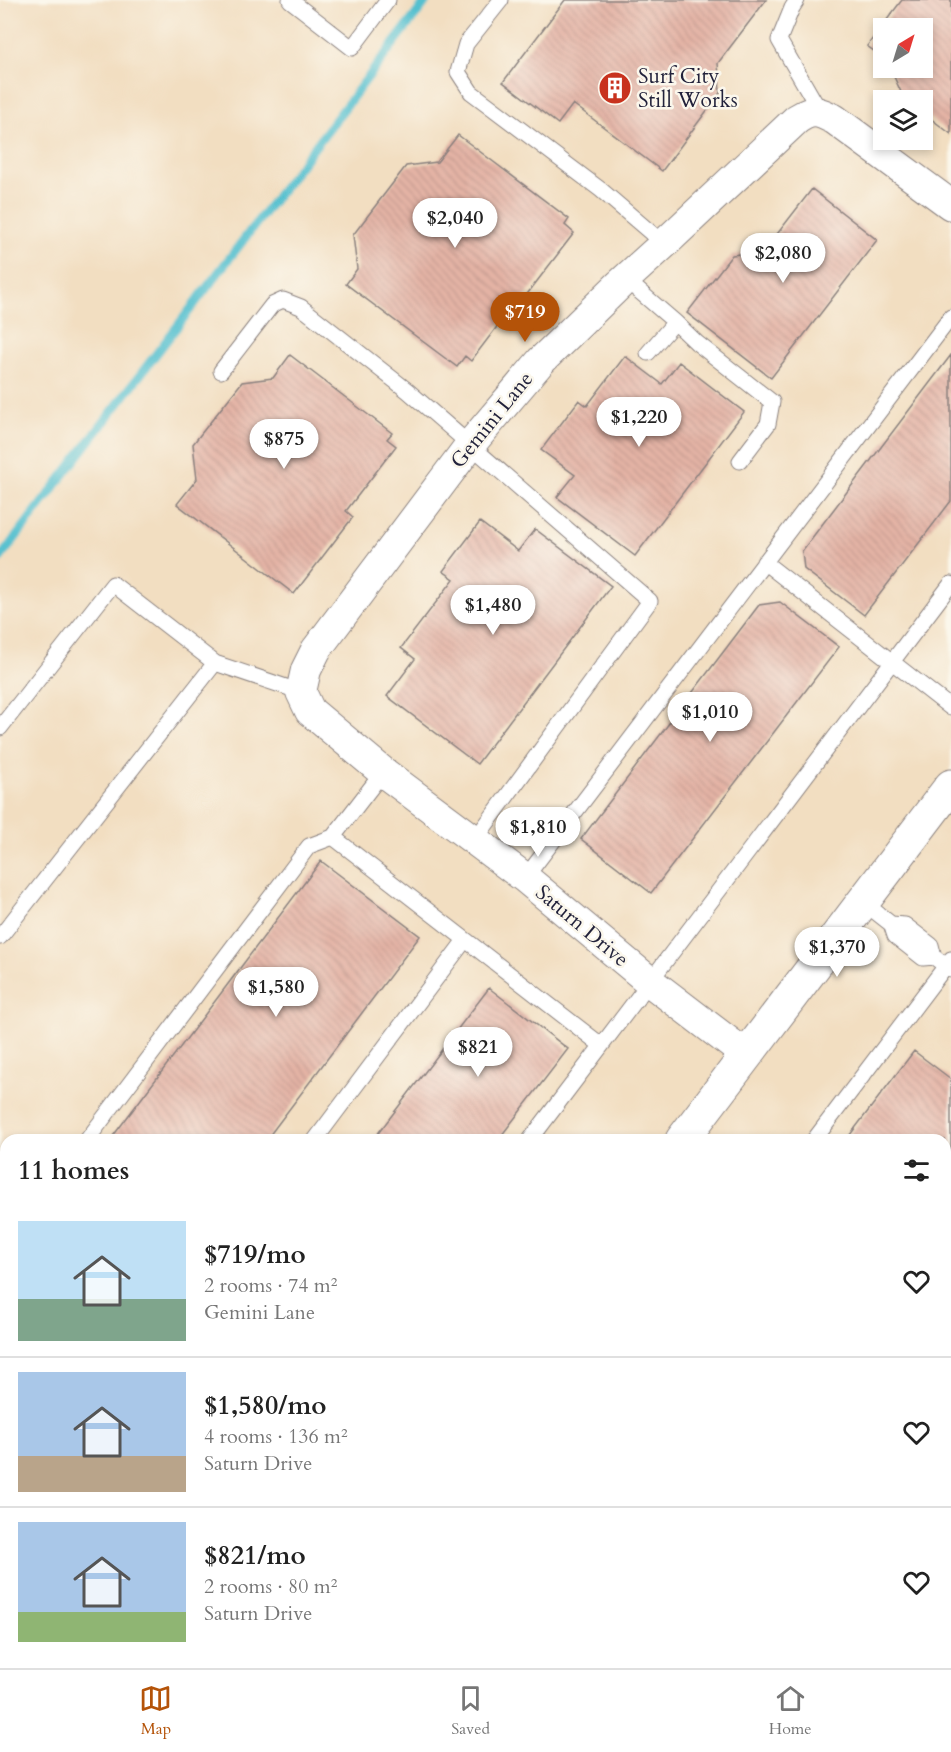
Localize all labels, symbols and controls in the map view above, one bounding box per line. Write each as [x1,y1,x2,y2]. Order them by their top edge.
north arrow [873,18,933,78]
map controls [873,18,933,150]
place label: Surf City Still Works [638,62,738,115]
building icon: Surf City Still Works [597,70,633,106]
button: layers [873,90,933,150]
pin: $2,040 [406,198,504,249]
text: $2,040 [426,204,484,231]
pin: $2,080 [734,233,832,284]
text: $2,080 [754,239,812,266]
pin: $719 [489,292,561,343]
text: $719 [505,298,545,325]
street label: Gemini Lane [444,366,540,474]
pin: $1,220 [590,397,688,448]
text: $1,220 [610,403,668,430]
pin: $875 [248,419,320,470]
text: $875 [264,425,304,452]
pin: $1,480 [444,585,542,636]
text: $1,480 [464,591,522,618]
pin: $1,010 [661,692,759,743]
text: $1,010 [681,698,739,725]
pin: $1,810 [489,807,587,858]
text: $1,810 [509,813,567,840]
street label: Saturn Drive [529,878,635,974]
pin: $1,370 [788,927,886,978]
text: $1,370 [808,933,866,960]
pin: $1,580 [227,967,325,1018]
text: $1,580 [247,973,305,1000]
pin: $821 [442,1027,514,1078]
text: $821 [458,1033,498,1060]
text: 11 homes [18,1153,129,1188]
icon: filters [900,1154,933,1187]
text: $719/mo [204,1237,306,1272]
icon: home [66,1245,138,1317]
icon: heart [900,1265,933,1298]
text: 2 rooms · 74 m² [204,1272,337,1299]
text: Gemini Lane [204,1299,315,1326]
text: $1,580/mo [204,1388,327,1423]
icon: home [66,1396,138,1468]
icon: heart [900,1416,933,1449]
text: 4 rooms · 136 m² [204,1423,348,1450]
text: Saturn Drive [204,1450,312,1477]
text: $821/mo [204,1538,306,1573]
icon: home [66,1546,138,1618]
icon: heart [900,1566,933,1599]
text: 2 rooms · 80 m² [204,1573,337,1600]
text: Saturn Drive [204,1600,312,1627]
tab: Map [139,1682,172,1740]
tab: Saved [451,1682,490,1740]
tab: Home [769,1682,812,1740]

